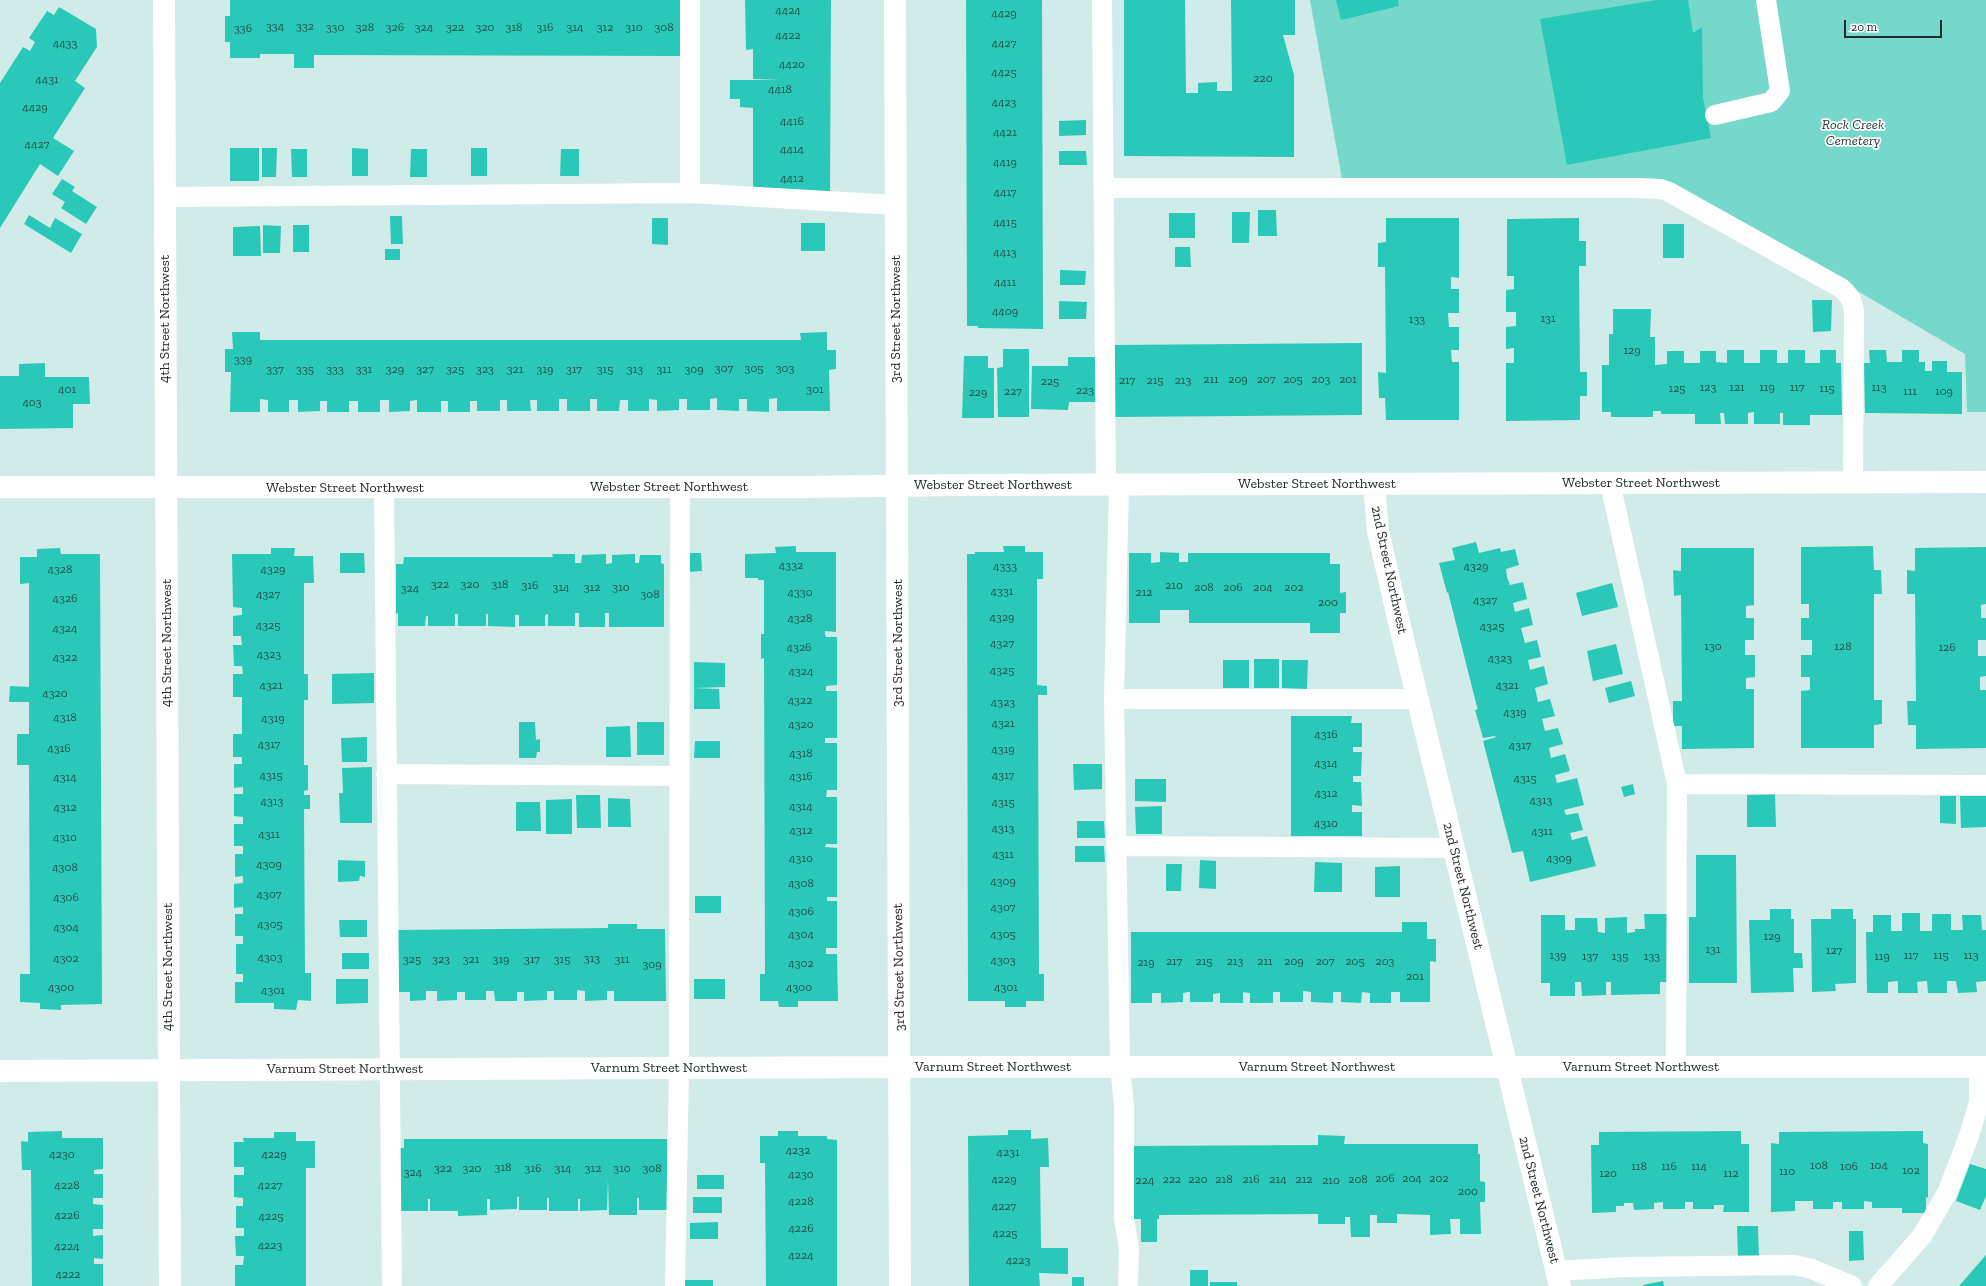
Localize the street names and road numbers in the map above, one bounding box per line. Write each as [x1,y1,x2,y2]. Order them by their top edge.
street label: 4th Street Northwest [157,255,173,383]
street label: 3rd Street Northwest [888,255,904,383]
street label: Webster Street Northwest [1562,475,1720,491]
street label: Webster Street Northwest [1238,476,1396,492]
street label: Webster Street Northwest [914,477,1072,493]
street label: Webster Street Northwest [590,479,748,495]
street label: Webster Street Northwest [266,480,424,496]
street label: 2nd Street Northwest [1367,504,1411,636]
street label: 4th Street Northwest [159,579,175,707]
street label: 3rd Street Northwest [890,579,906,707]
street label: 2nd Street Northwest [1439,821,1487,951]
street label: 4th Street Northwest [160,903,176,1031]
street label: 3rd Street Northwest [889,903,909,1031]
street label: Varnum Street Northwest [915,1059,1071,1075]
street label: Varnum Street Northwest [1239,1059,1395,1075]
street label: Varnum Street Northwest [1563,1059,1719,1075]
street label: Varnum Street Northwest [591,1060,747,1076]
street label: Varnum Street Northwest [267,1061,423,1077]
street label: 2nd Street Northwest [1515,1135,1563,1265]

